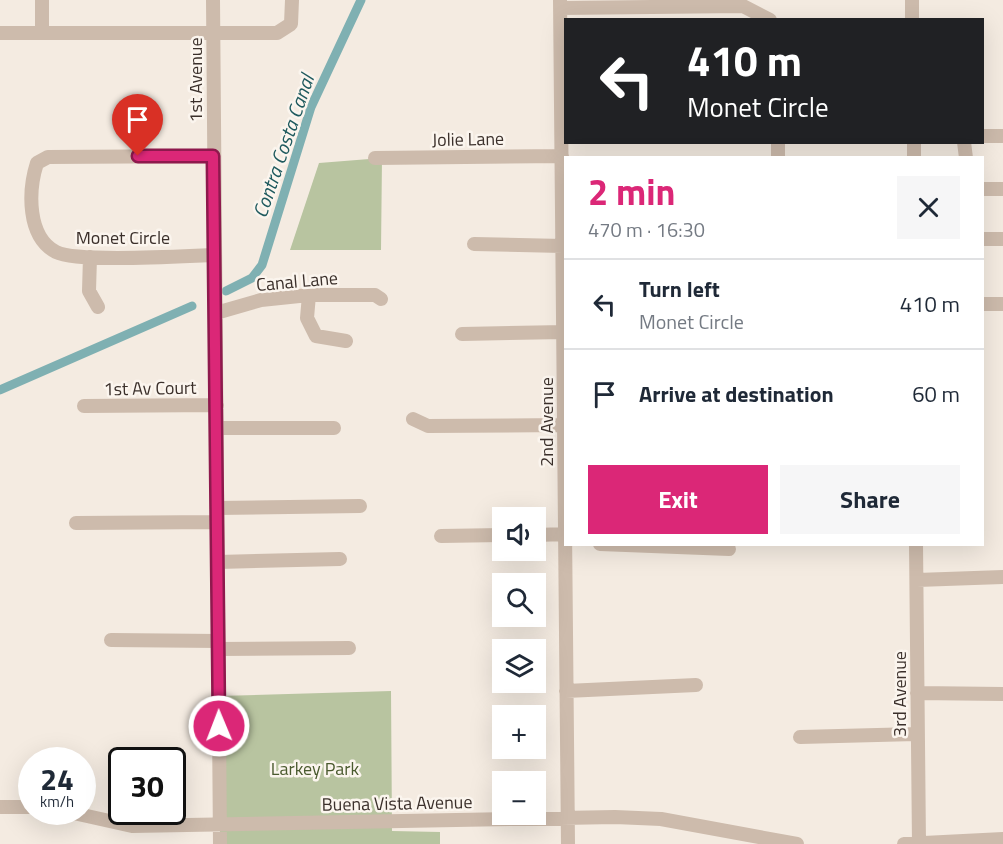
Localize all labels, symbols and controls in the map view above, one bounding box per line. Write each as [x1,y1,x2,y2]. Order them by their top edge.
text: 410 m [687,28,802,92]
street label: 1st Avenue [182,37,209,123]
icon: left [588,42,666,120]
water label: Contra Costa Canal [244,68,323,222]
text: Monet Circle [687,86,829,127]
pin [112,94,163,156]
icon: arrive [121,103,154,136]
street label: Jolie Lane [432,125,504,153]
text: 2 min [588,164,675,219]
button: close [897,176,960,239]
text: 470 m · 16:30 [588,214,705,245]
street label: Monet Circle [76,224,170,251]
street label: Canal Lane [255,264,339,298]
text: Turn left [639,272,720,306]
text: 410 m [900,287,960,321]
icon: left [588,288,621,321]
text: Monet Circle [639,306,744,337]
street label: 1st Av Court [103,374,197,402]
street label: 2nd Avenue [533,377,560,467]
text: Arrive at destination [639,377,834,411]
text: 60 m [912,377,960,411]
icon: arrive [588,378,621,411]
button: Exit [588,465,768,534]
button: Share [780,465,960,534]
map controls [492,507,546,825]
button: sound [492,507,546,561]
button: search [492,573,546,627]
button: layers [492,639,546,693]
street label: 3rd Avenue [886,651,913,737]
position arrow [187,694,251,758]
button: + [492,705,546,759]
speed limit sign: 30 [108,747,186,825]
park label: Larkey Park [271,755,360,782]
text: 24 [40,756,74,802]
button: − [492,771,546,825]
street label: Buena Vista Avenue [321,788,473,818]
text: km/h [40,790,74,813]

